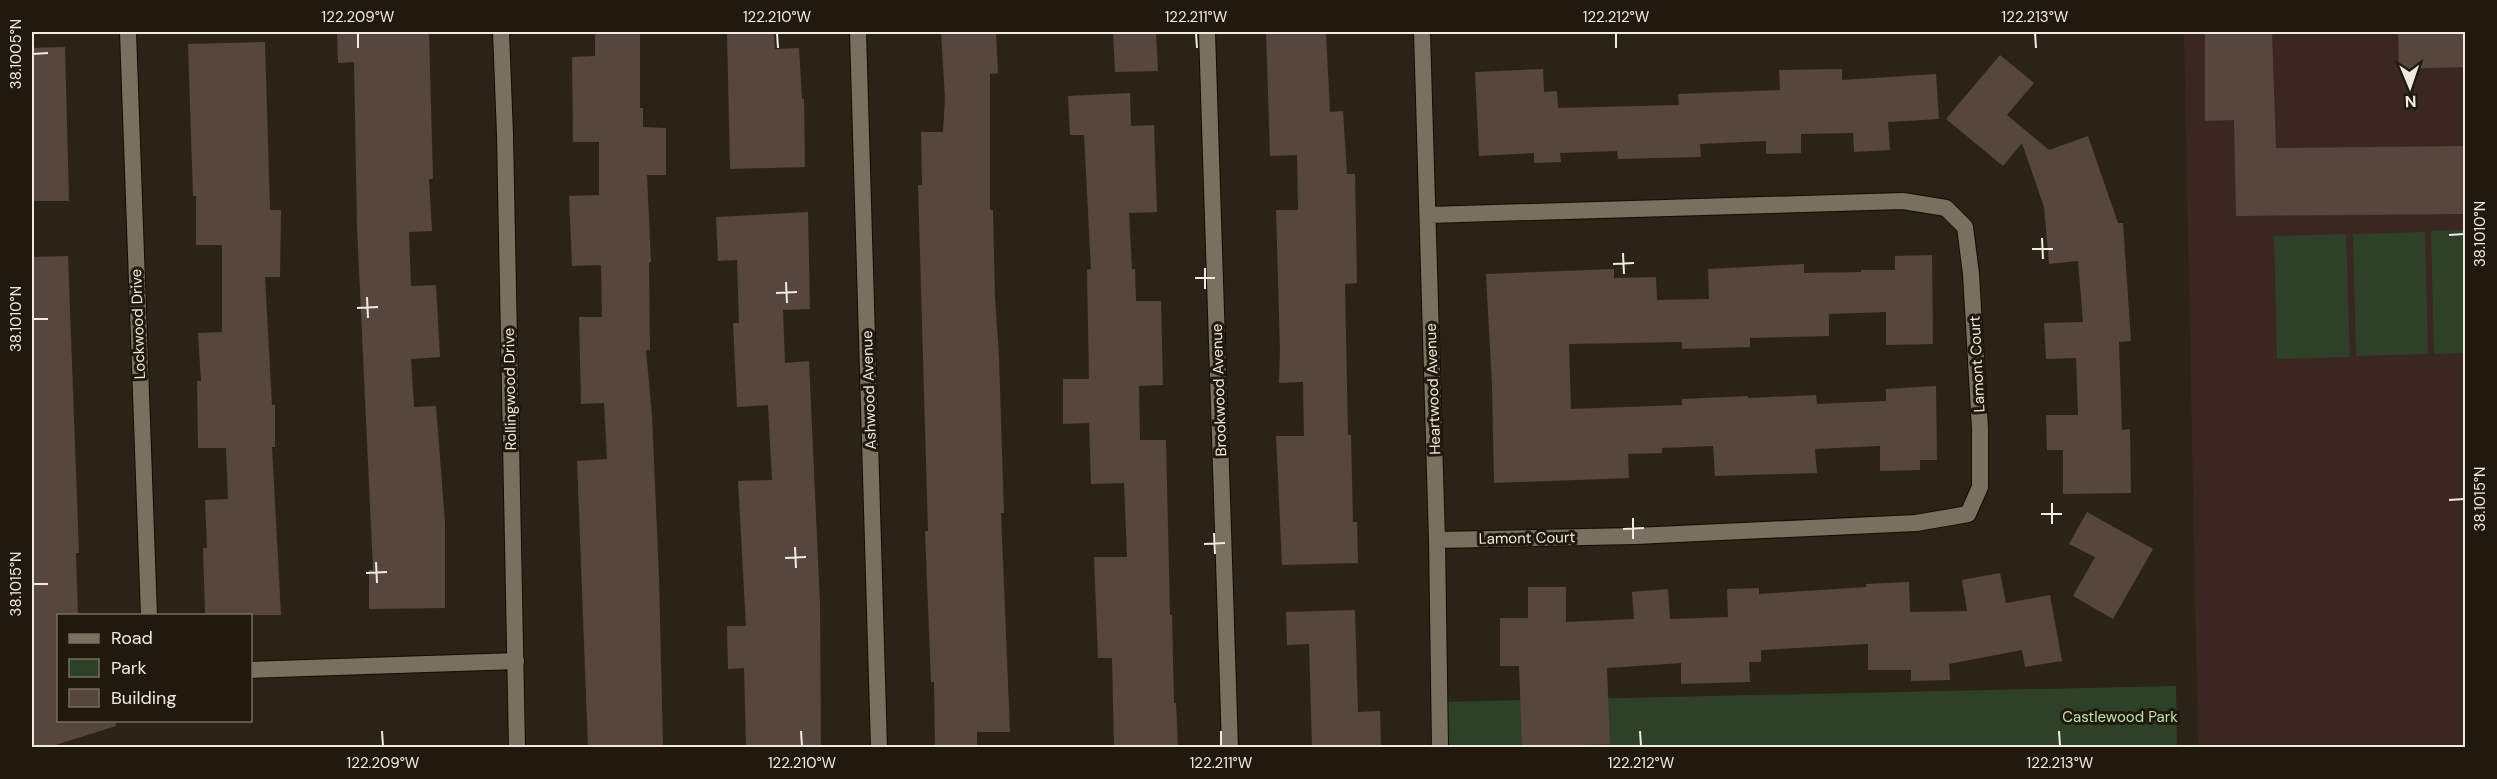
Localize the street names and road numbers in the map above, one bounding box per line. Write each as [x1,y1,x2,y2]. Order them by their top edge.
street label: Lockwood Drive [126,268,150,380]
street label: Lamont Court [1964,315,1990,413]
street label: Brookwood Avenue [1207,323,1231,457]
street label: Heartwood Avenue [1421,323,1445,455]
street label: Rollingwood Drive [499,328,521,450]
street label: Ashwood Avenue [857,330,881,450]
street label: Lamont Court [1479,527,1576,549]

